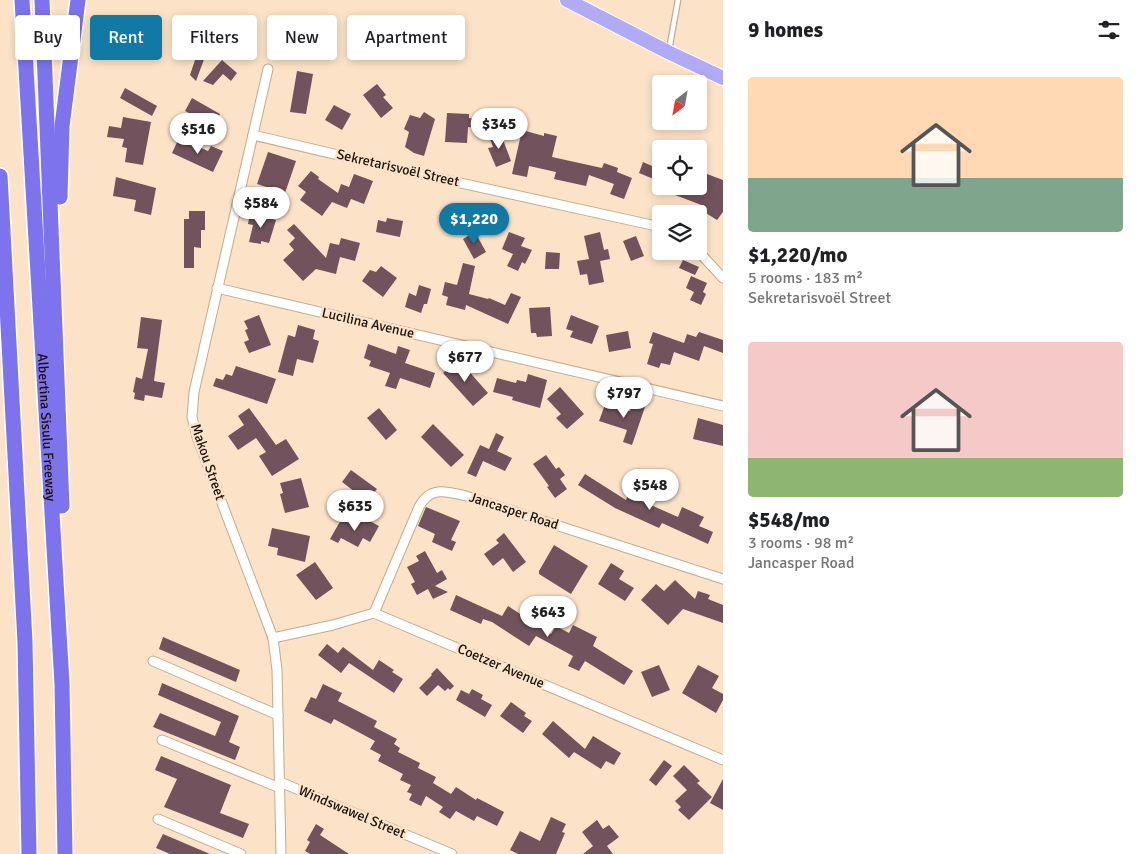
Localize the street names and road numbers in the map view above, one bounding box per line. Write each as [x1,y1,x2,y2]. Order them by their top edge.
street label: Sekretarisvoël Street [335,146,461,190]
street label: Lucilina Avenue [320,304,416,342]
street label: Albertina Sisulu Freeway [34,353,60,502]
street label: Makou Street [187,422,229,503]
street label: Jancasper Road [467,489,561,533]
street label: Coetzer Avenue [455,640,547,692]
street label: Windswawel Street [296,782,408,842]

